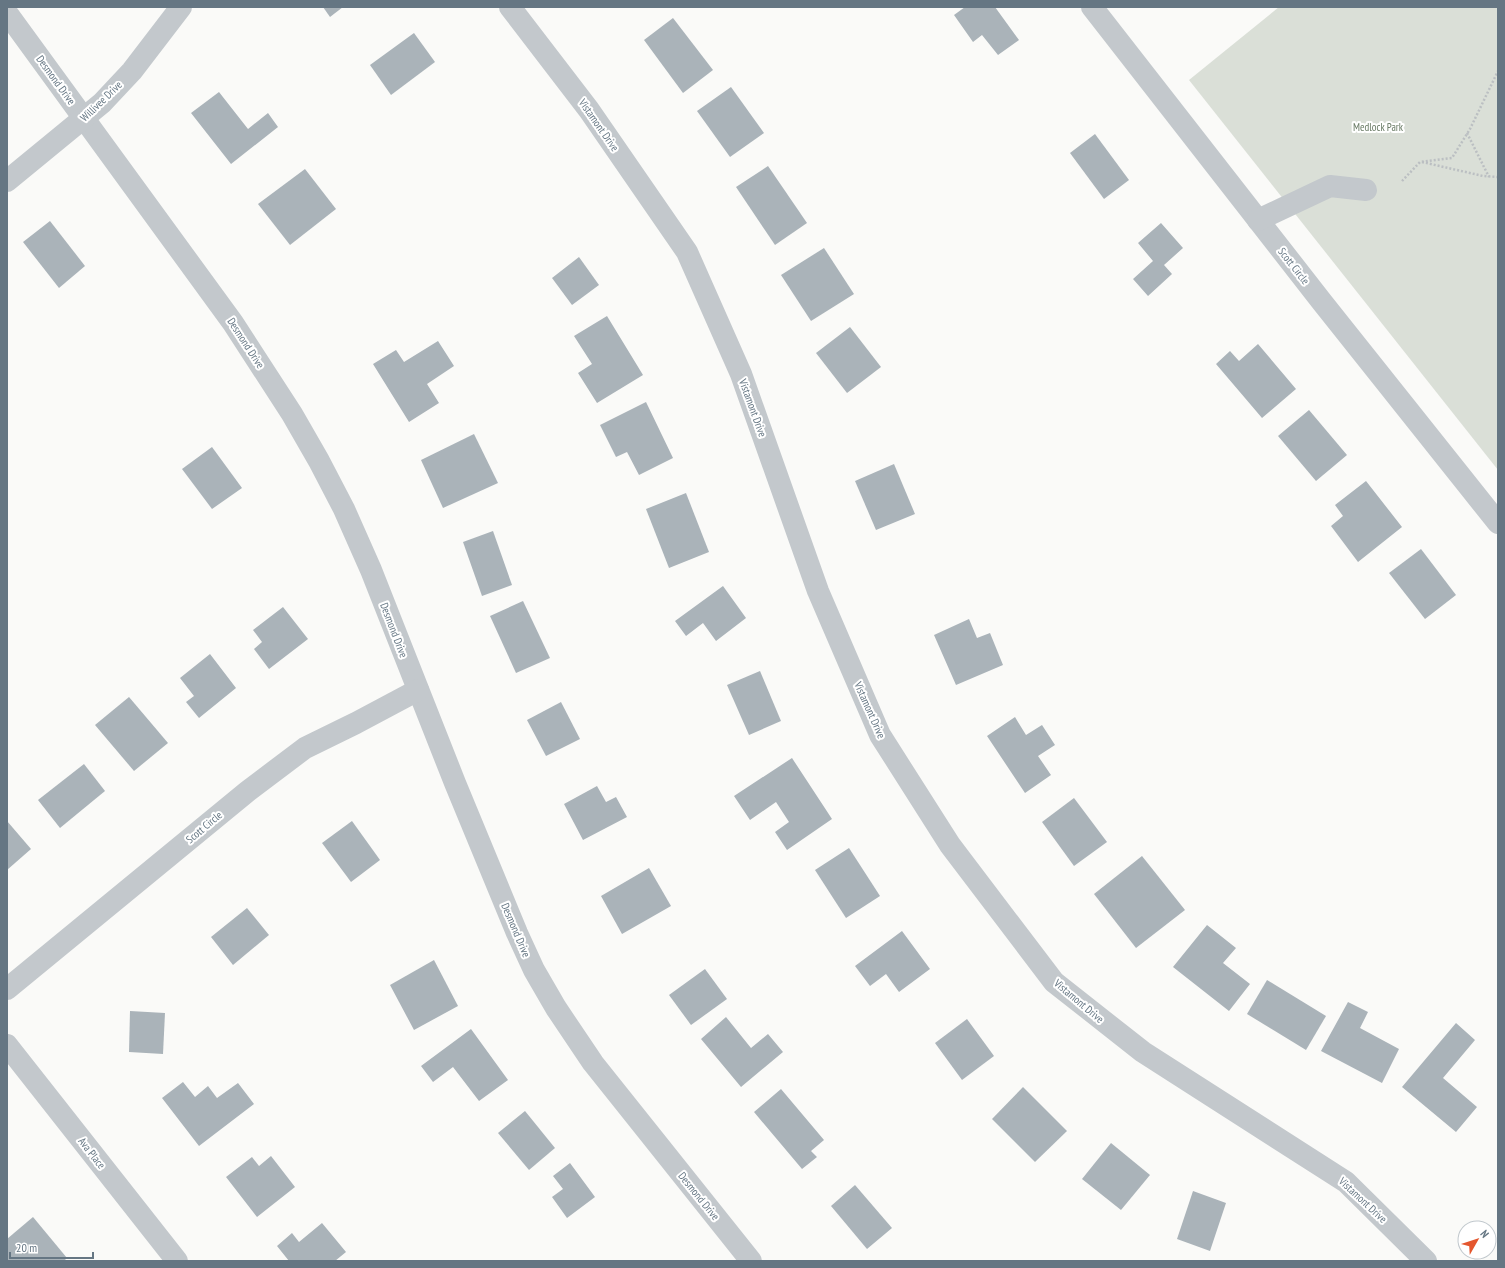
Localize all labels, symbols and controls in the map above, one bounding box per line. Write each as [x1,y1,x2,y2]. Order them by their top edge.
street label: Desmond Drive [33,52,79,108]
street label: Willivee Drive [77,77,125,124]
street label: Vistamont Drive [575,95,622,154]
park label: Medlock Park [1353,120,1404,134]
street label: Scott Circle [1275,245,1313,288]
street label: Desmond Drive [224,315,268,371]
street label: Vistamont Drive [736,376,770,439]
street label: Desmond Drive [377,600,411,660]
street label: Vistamont Drive [851,679,889,741]
street label: Scott Circle [183,808,225,846]
street label: Desmond Drive [498,901,534,960]
street label: Vistamont Drive [1050,975,1107,1026]
street label: Ava Place [75,1134,109,1172]
street label: Desmond Drive [675,1169,723,1223]
street label: Vistamont Drive [1335,1173,1390,1226]
north arrow [1457,1220,1497,1260]
text: N [1477,1227,1492,1240]
scale bar [10,1234,93,1260]
text: 20 m [16,1240,37,1255]

